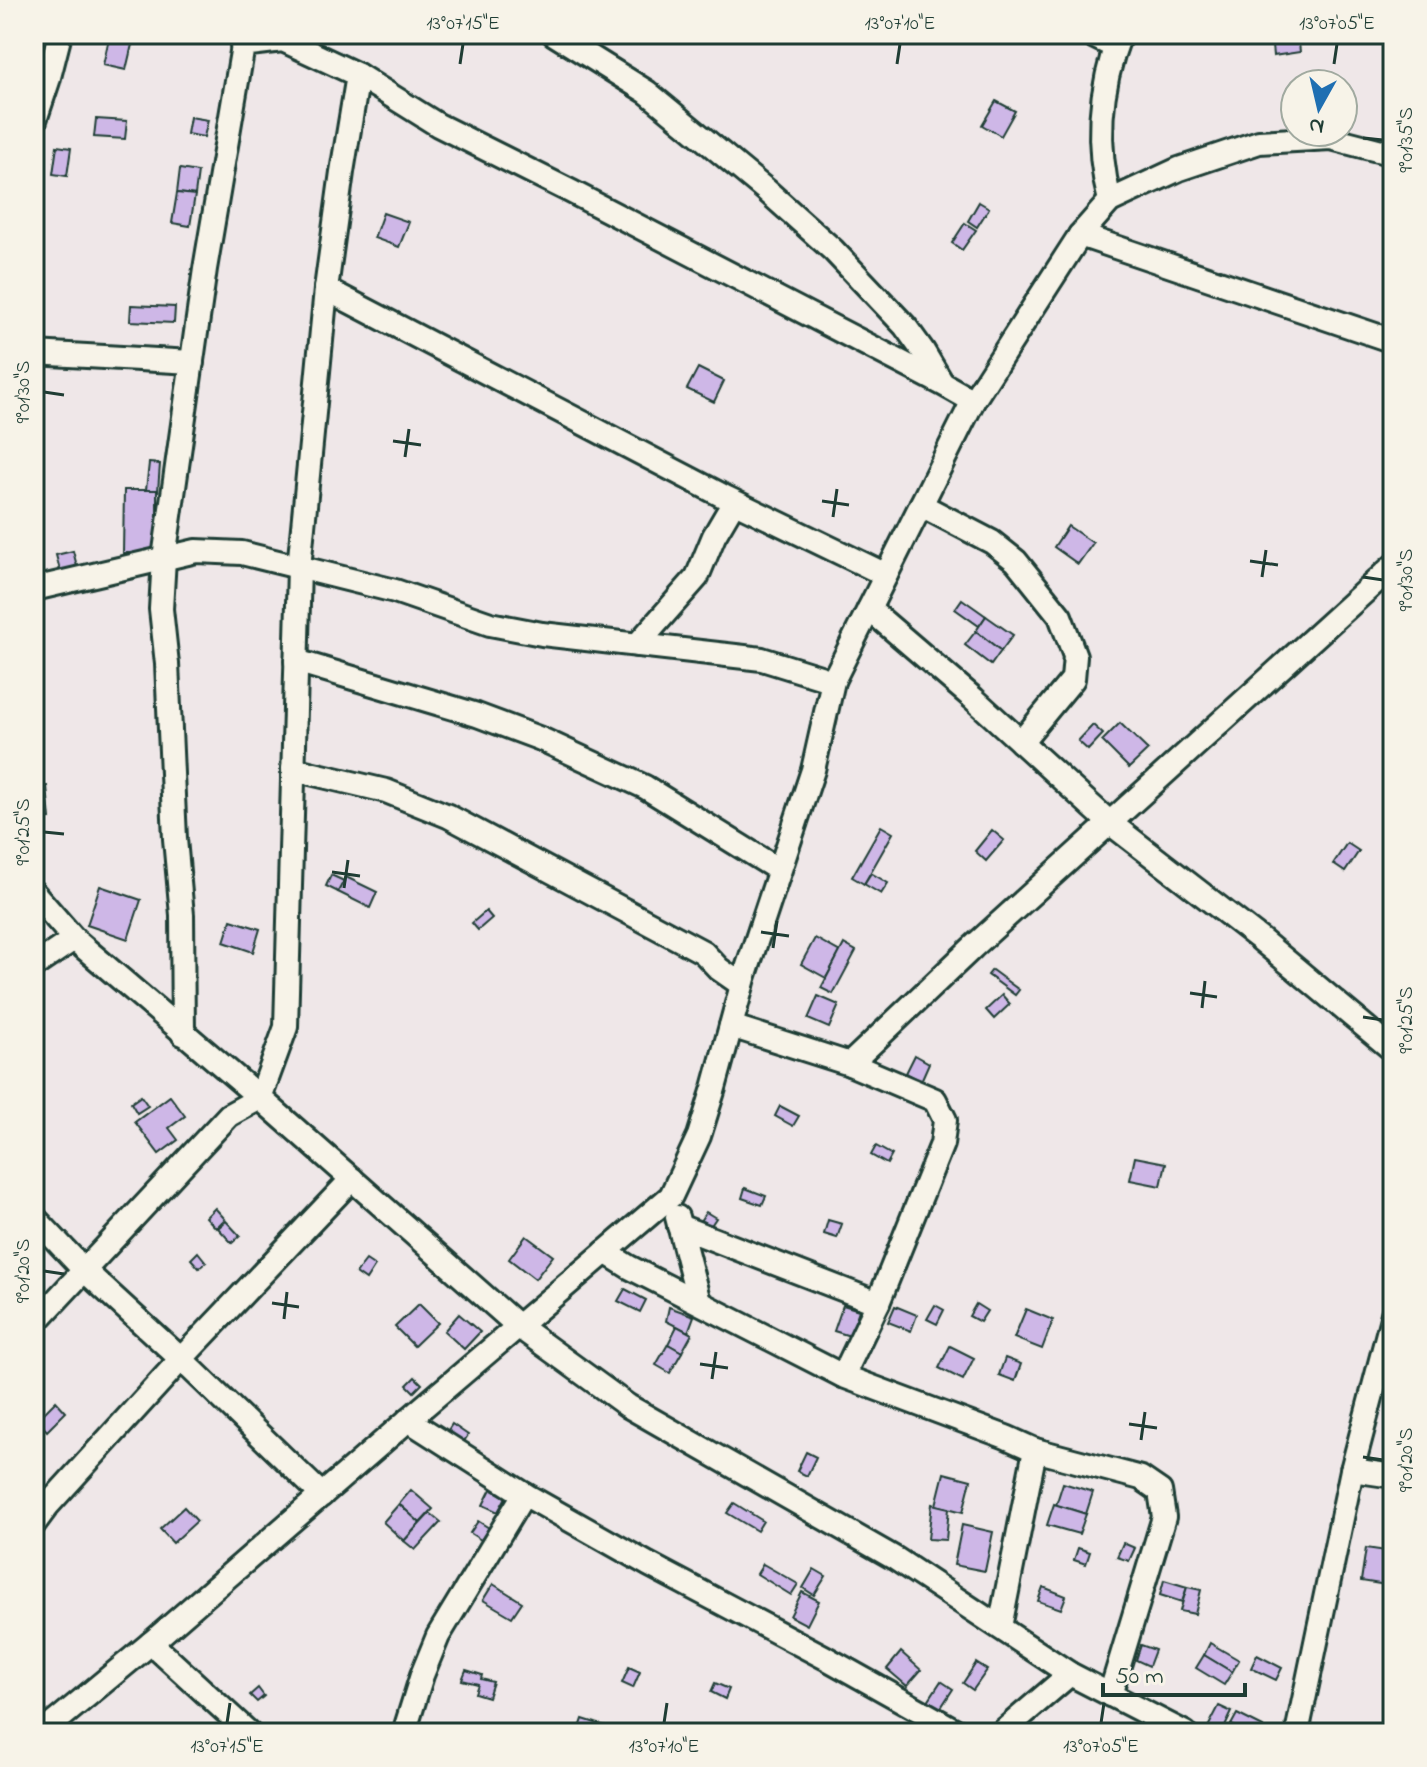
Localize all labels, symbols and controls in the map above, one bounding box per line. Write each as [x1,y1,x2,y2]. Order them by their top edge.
text: 13°07'15"E [426,10,500,39]
text: 13°07'10"E [865,10,935,39]
text: 13°07'05"E [1299,10,1375,39]
north arrow [1279,68,1359,148]
text: 9°01'35"S [1393,107,1422,173]
text: N [1307,108,1326,142]
text: 9°01'30"S [10,360,39,423]
text: 9°01'30"S [1393,548,1422,611]
text: 9°01'25"S [10,798,39,866]
text: 9°01'25"S [1393,986,1422,1054]
text: 9°01'20"S [10,1239,39,1303]
text: 9°01'20"S [1393,1428,1422,1492]
scale bar [1103,1647,1245,1697]
text: 50 m [1115,1660,1164,1695]
text: 13°07'15"E [190,1733,264,1762]
text: 13°07'10"E [629,1733,699,1762]
text: 13°07'05"E [1063,1733,1139,1762]

